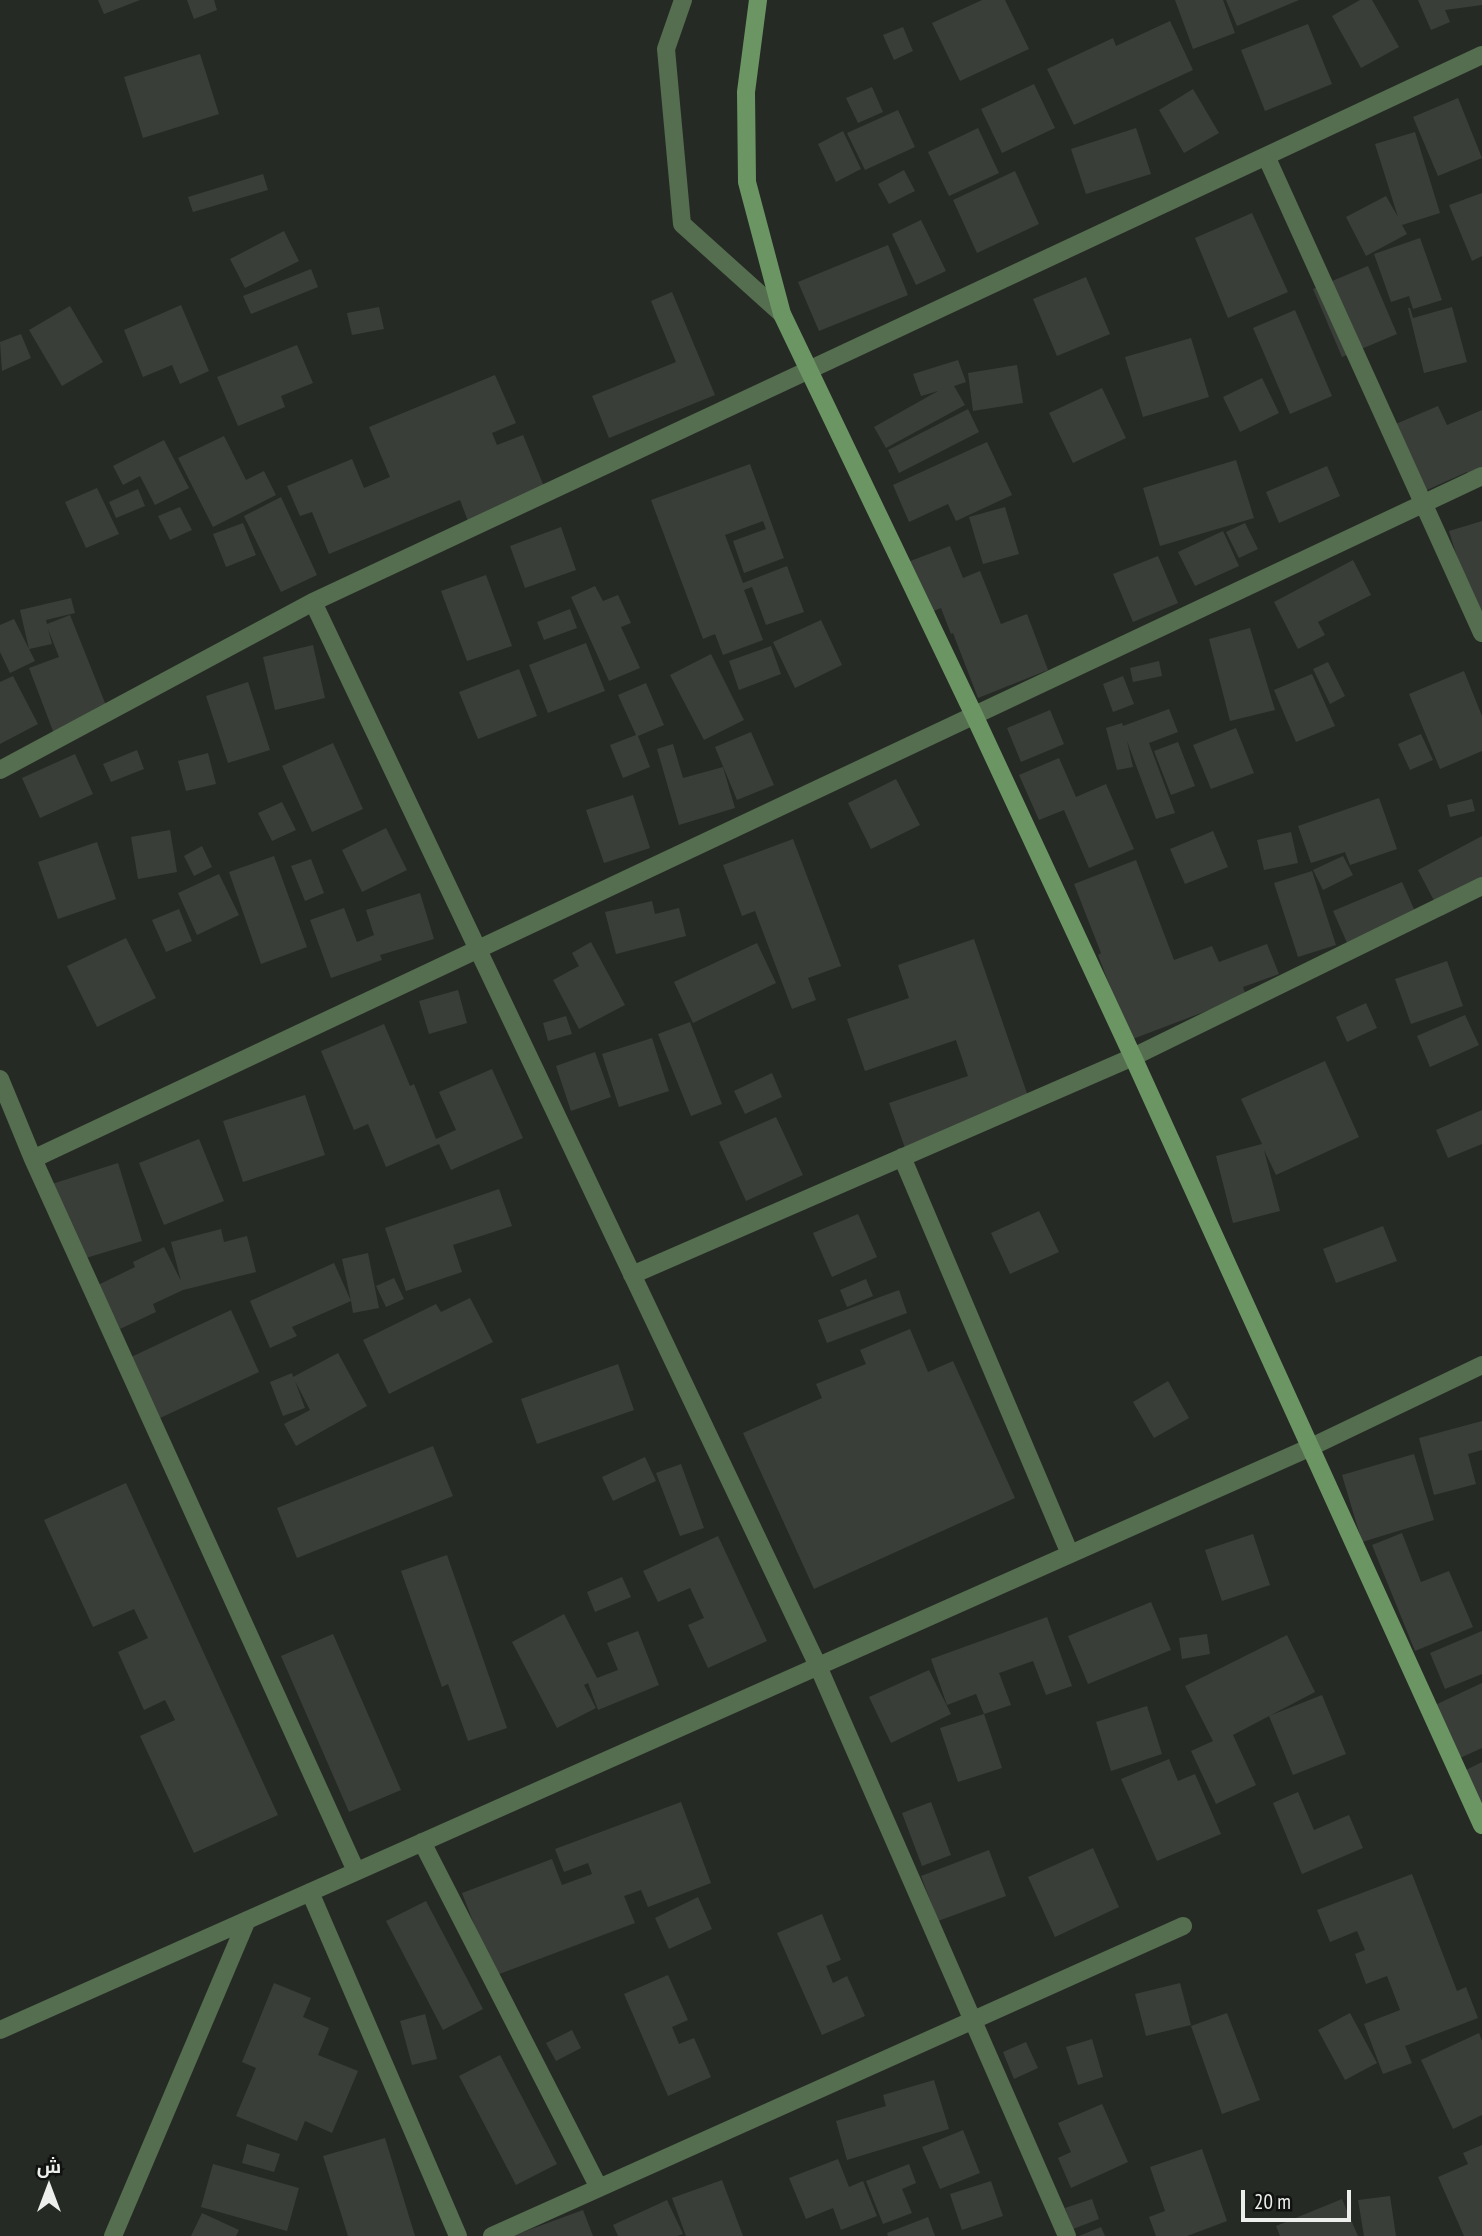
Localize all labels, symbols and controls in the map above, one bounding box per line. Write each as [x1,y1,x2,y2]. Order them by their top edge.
north arrow [14,2152,84,2222]
text: ش [37,2154,61,2178]
scale bar [1244,2176,1354,2220]
text: 20 m [1254,2188,1291,2215]

